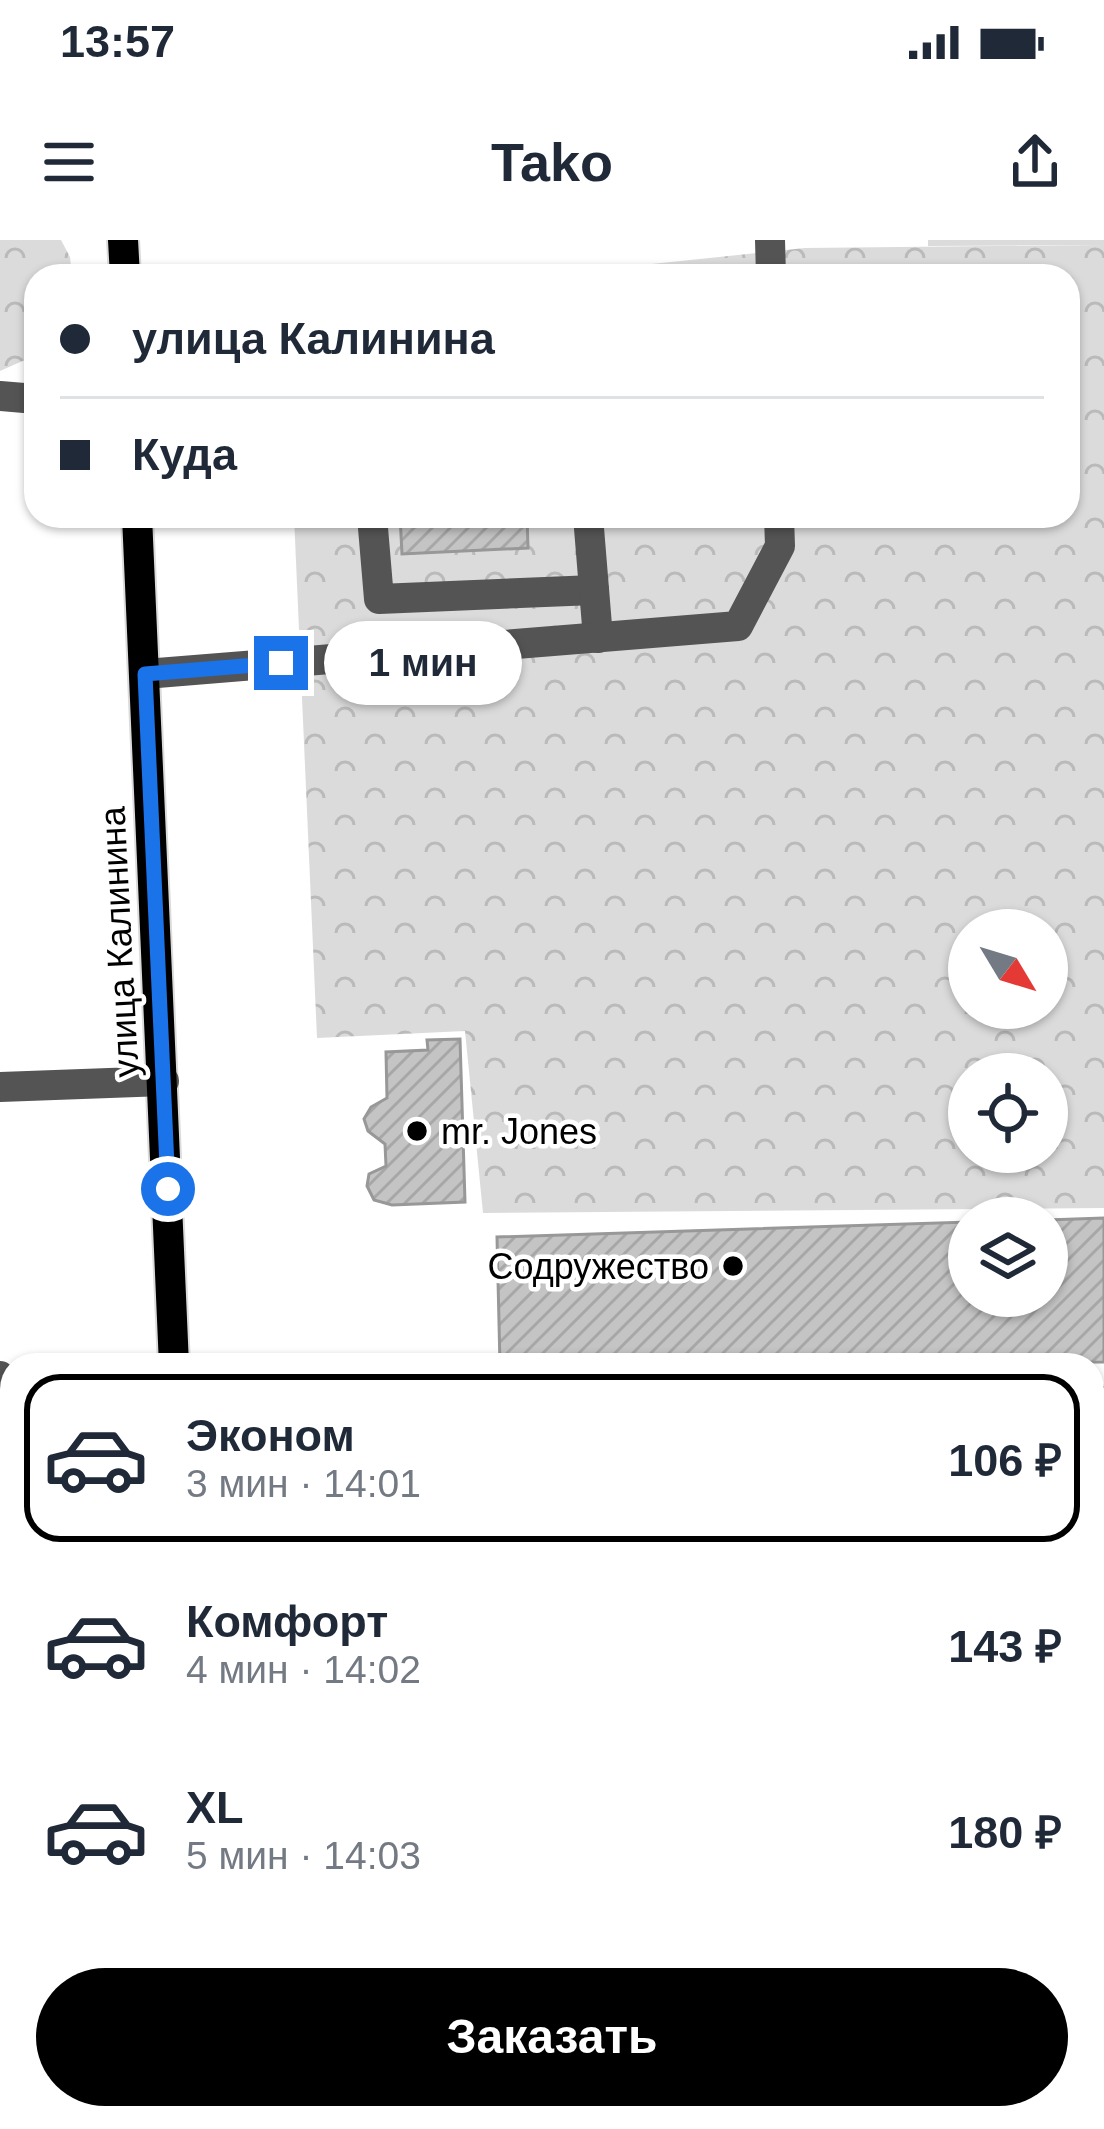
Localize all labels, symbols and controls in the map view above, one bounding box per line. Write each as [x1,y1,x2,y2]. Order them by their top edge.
text: 13:57 [60,16,175,67]
icon: menu [36,129,102,195]
icon: share [1002,129,1068,195]
text: Tako [491,132,613,192]
text: улица Калинина [132,313,495,364]
text: Куда [132,429,237,480]
callout: 1 мин [323,621,521,705]
route end [254,636,308,690]
text: 1 мин [369,641,477,684]
street label: улица Калинина [91,805,147,1078]
north arrow [948,909,1068,1029]
map controls [948,909,1068,1317]
button: locate [948,1053,1068,1173]
place label: mr. Jones [441,1111,597,1152]
marker: mr. Jones [404,1118,430,1144]
route start [141,1162,195,1216]
button: layers [948,1197,1068,1317]
place label: Содружество [487,1246,709,1287]
marker: Содружество [720,1253,746,1279]
icon: car [42,1404,150,1512]
text: Эконом [186,1410,355,1461]
text: 106 ₽ [948,1435,1062,1486]
text: 3 мин · 14:01 [186,1462,421,1505]
icon: car [42,1590,150,1698]
text: Комфорт [186,1596,388,1647]
text: 143 ₽ [948,1621,1062,1672]
text: 4 мин · 14:02 [186,1648,421,1691]
icon: car [42,1776,150,1884]
text: XL [186,1782,244,1833]
text: 180 ₽ [948,1807,1062,1858]
text: 5 мин · 14:03 [186,1834,421,1877]
button: Заказать [36,1968,1068,2106]

